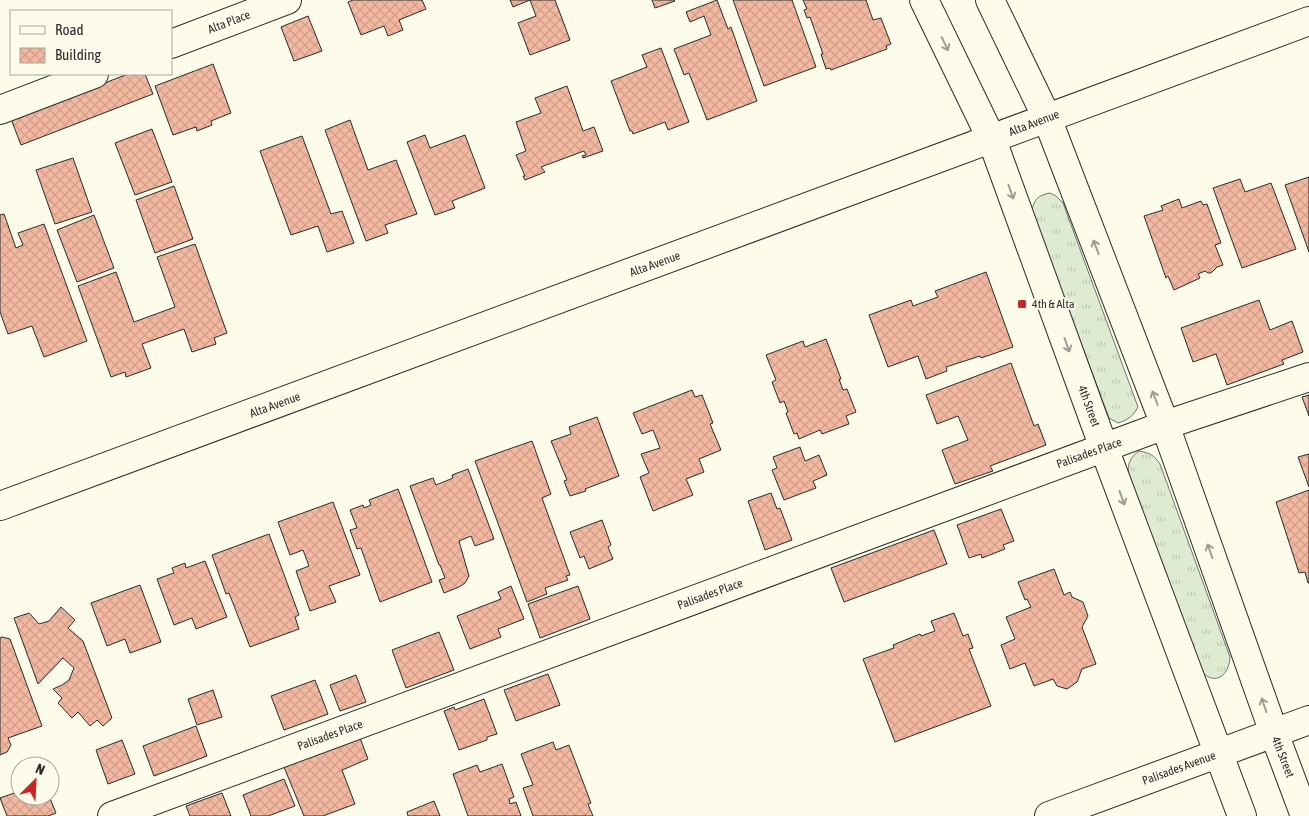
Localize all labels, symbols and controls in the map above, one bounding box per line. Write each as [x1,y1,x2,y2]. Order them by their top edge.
street label: Alta Place [206,8,252,36]
legend [10,10,172,75]
text: Road [55,21,84,38]
one-way arrow [941,36,951,51]
text: Building [55,46,101,63]
street label: Alta Avenue [1007,107,1061,139]
one-way arrow [1007,184,1016,200]
one-way arrow [1091,240,1101,255]
street label: Alta Avenue [628,248,682,280]
place label: 4th & Alta [1032,297,1075,311]
marker: 4th & Alta [1016,298,1028,310]
one-way arrow [1063,337,1072,352]
street label: 4th Street [1075,383,1103,429]
street label: Alta Avenue [248,389,302,421]
one-way arrow [1150,391,1159,407]
street label: Palisades Place [1054,435,1124,471]
one-way arrow [1119,490,1128,505]
one-way arrow [1205,544,1214,560]
street label: Palisades Place [675,576,745,612]
one-way arrow [1259,697,1268,713]
street label: Palisades Place [295,717,365,753]
street label: 4th Street [1269,734,1297,780]
street label: Palisades Avenue [1140,748,1218,788]
north arrow [10,756,60,806]
text: N [33,760,47,778]

